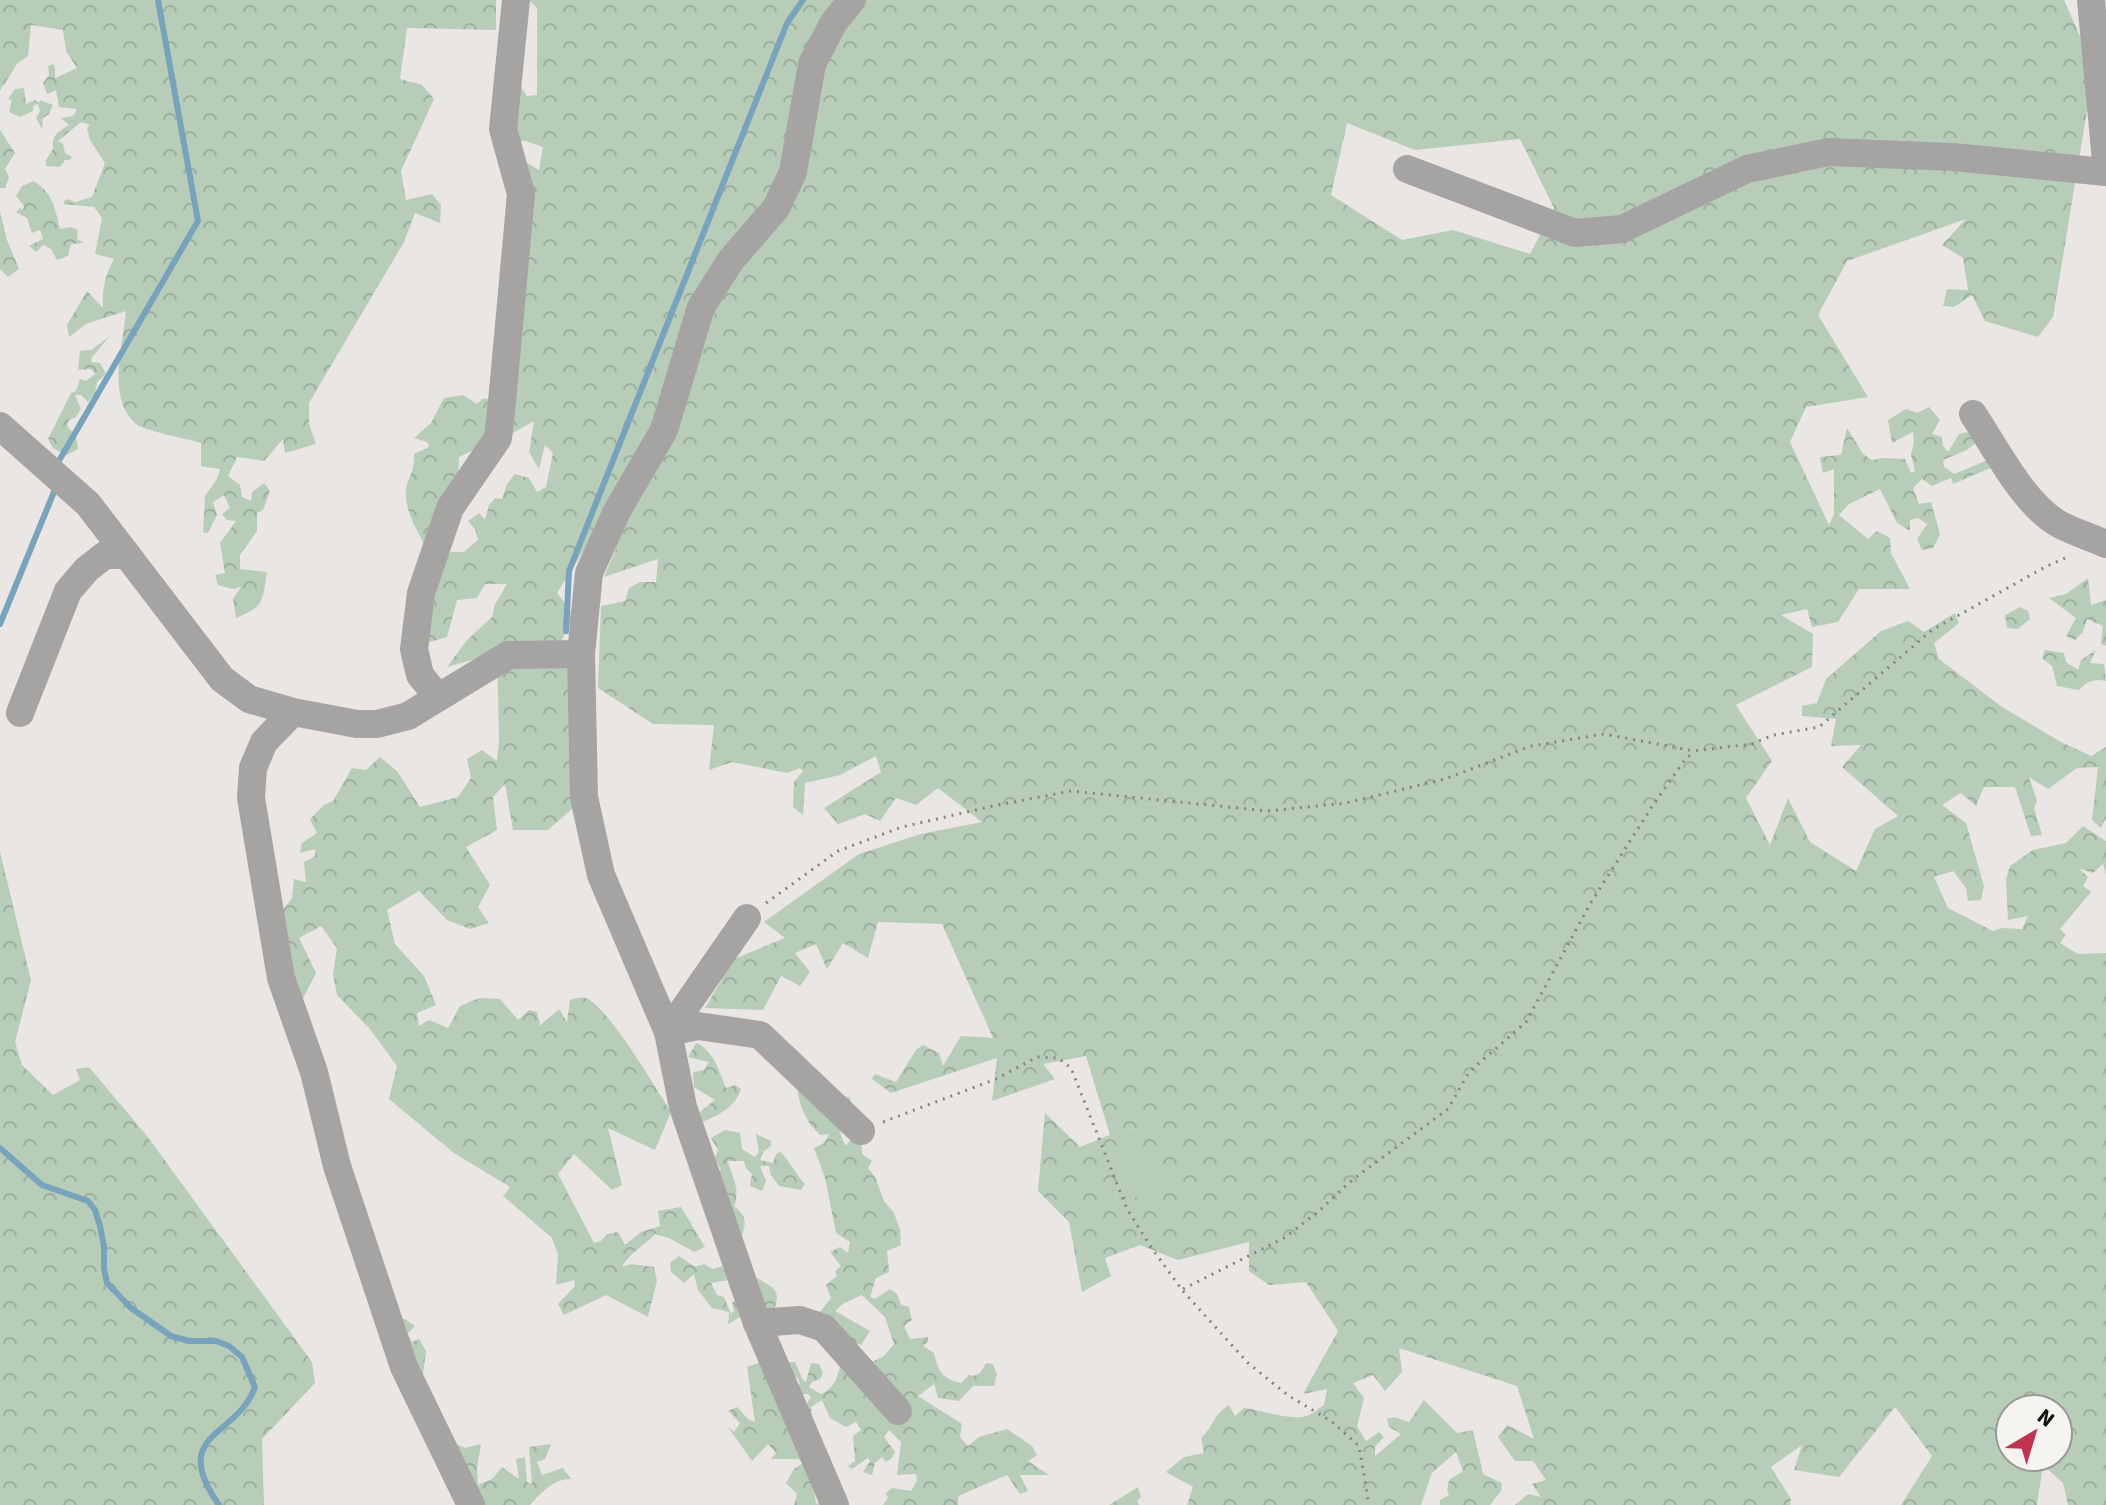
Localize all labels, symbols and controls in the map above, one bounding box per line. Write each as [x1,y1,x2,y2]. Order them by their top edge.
north arrow [1994,1393,2074,1473]
text: N [2030,1401,2061,1435]

